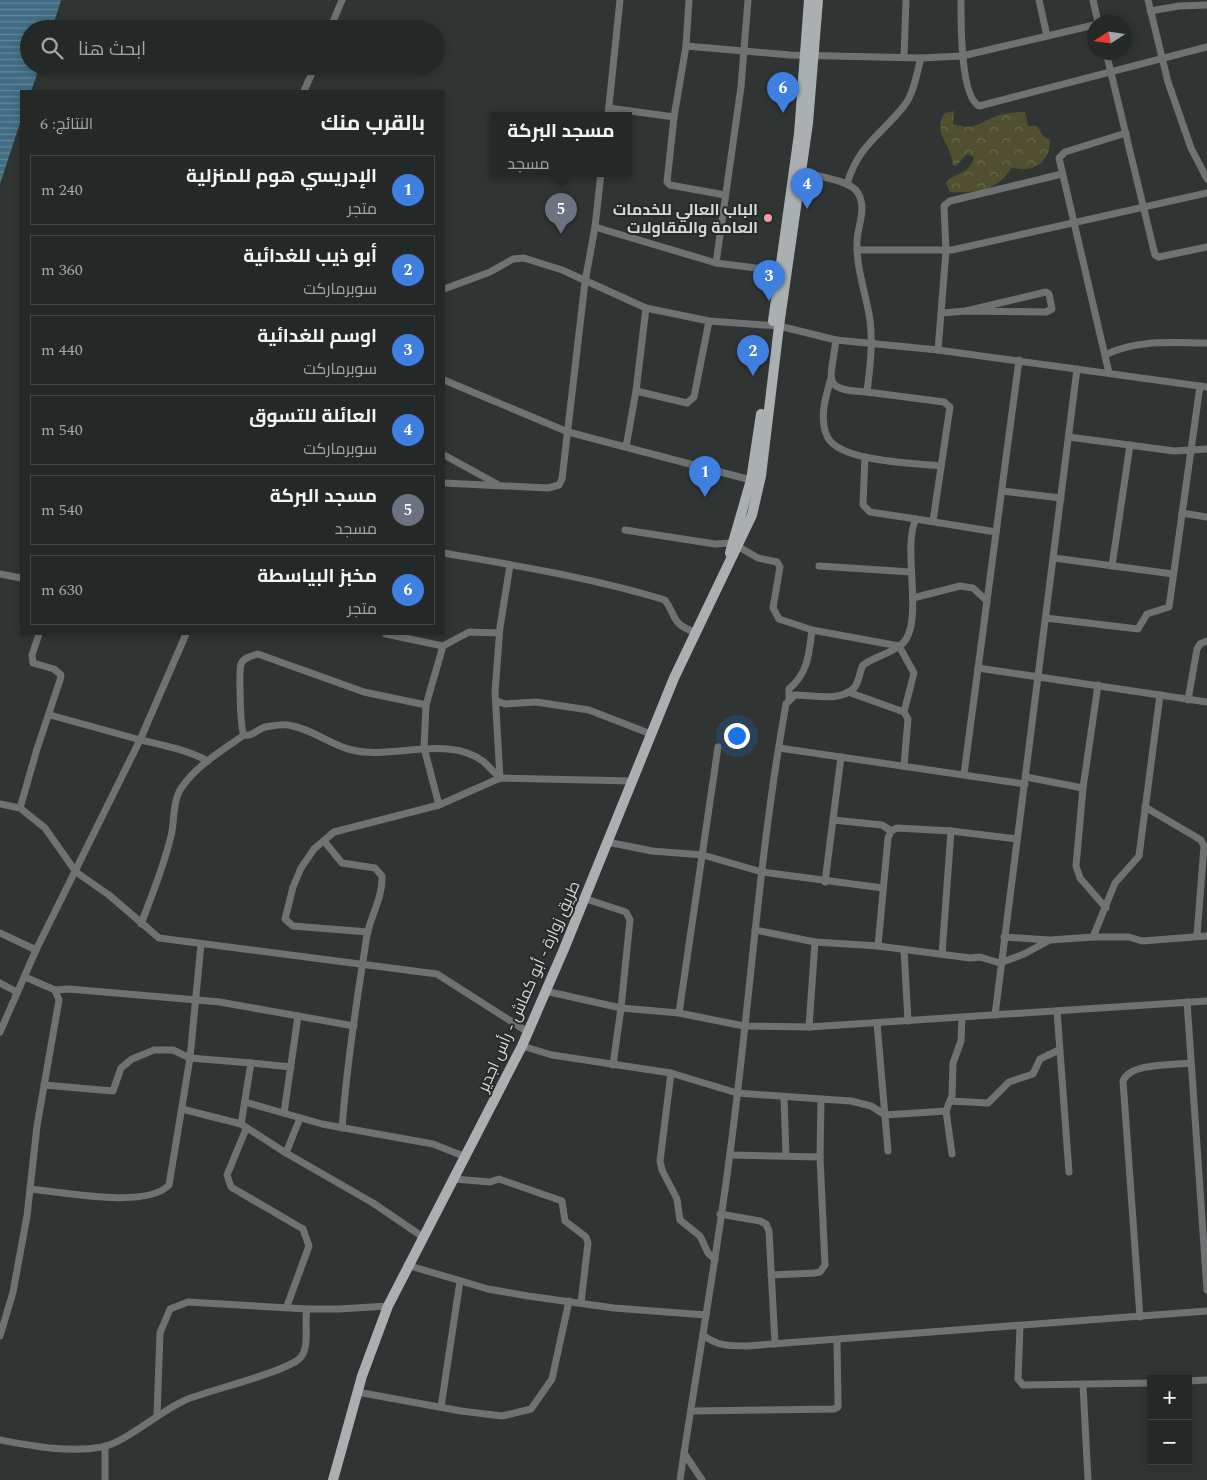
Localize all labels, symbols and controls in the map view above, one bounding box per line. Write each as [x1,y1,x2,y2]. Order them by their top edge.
north arrow [1087,15,1132,60]
search box [20,20,445,75]
icon: search [38,34,66,62]
text: ابحث هنا [78,35,146,64]
pin: 6 [767,72,799,113]
text: بالقرب منك [321,108,425,140]
text: النتائج: 6 [40,112,93,136]
popup [490,112,632,177]
text: مسجد البركة [507,117,615,146]
text: مسجد [507,152,550,176]
text: الإدريسي هوم للمنزلية [186,162,377,191]
pin: 4 [791,168,823,209]
text: 240 m [41,178,83,202]
text: 1 [404,178,413,202]
pin: 5 [545,193,577,234]
text: متجر [348,197,377,221]
place label: الباب العالي للخدمات العامة والمقاولات [613,198,758,240]
marker: الباب العالي للخدمات العامة والمقاولات [762,212,774,224]
text: أبو ذيب للغدائية [243,242,377,271]
text: 360 m [41,258,83,282]
text: 2 [404,258,413,282]
pin: 3 [753,260,785,301]
text: سوبرماركت [303,277,377,301]
text: اوسم للغدائية [257,322,377,351]
pin: 2 [737,335,769,376]
text: 440 m [41,338,83,362]
text: 3 [404,338,413,362]
text: سوبرماركت [303,357,377,381]
text: العائلة للتسوق [249,402,377,431]
text: 540 m [41,418,83,442]
text: 4 [404,418,413,442]
text: سوبرماركت [303,437,377,461]
pin: 1 [689,456,721,497]
text: مسجد البركة [270,482,377,511]
text: 540 m [41,498,83,522]
text: 5 [404,498,413,522]
text: مسجد [335,517,377,541]
text: مخبز البياسطة [257,562,377,591]
text: 630 m [41,578,83,602]
text: 6 [404,578,413,602]
text: متجر [348,597,377,621]
your location [724,723,750,749]
street label: طريق زوارة - أبو كماش - رأس اجدير [471,877,586,1097]
map controls [1147,1375,1192,1465]
button: + [1147,1375,1192,1420]
button: − [1147,1420,1192,1465]

